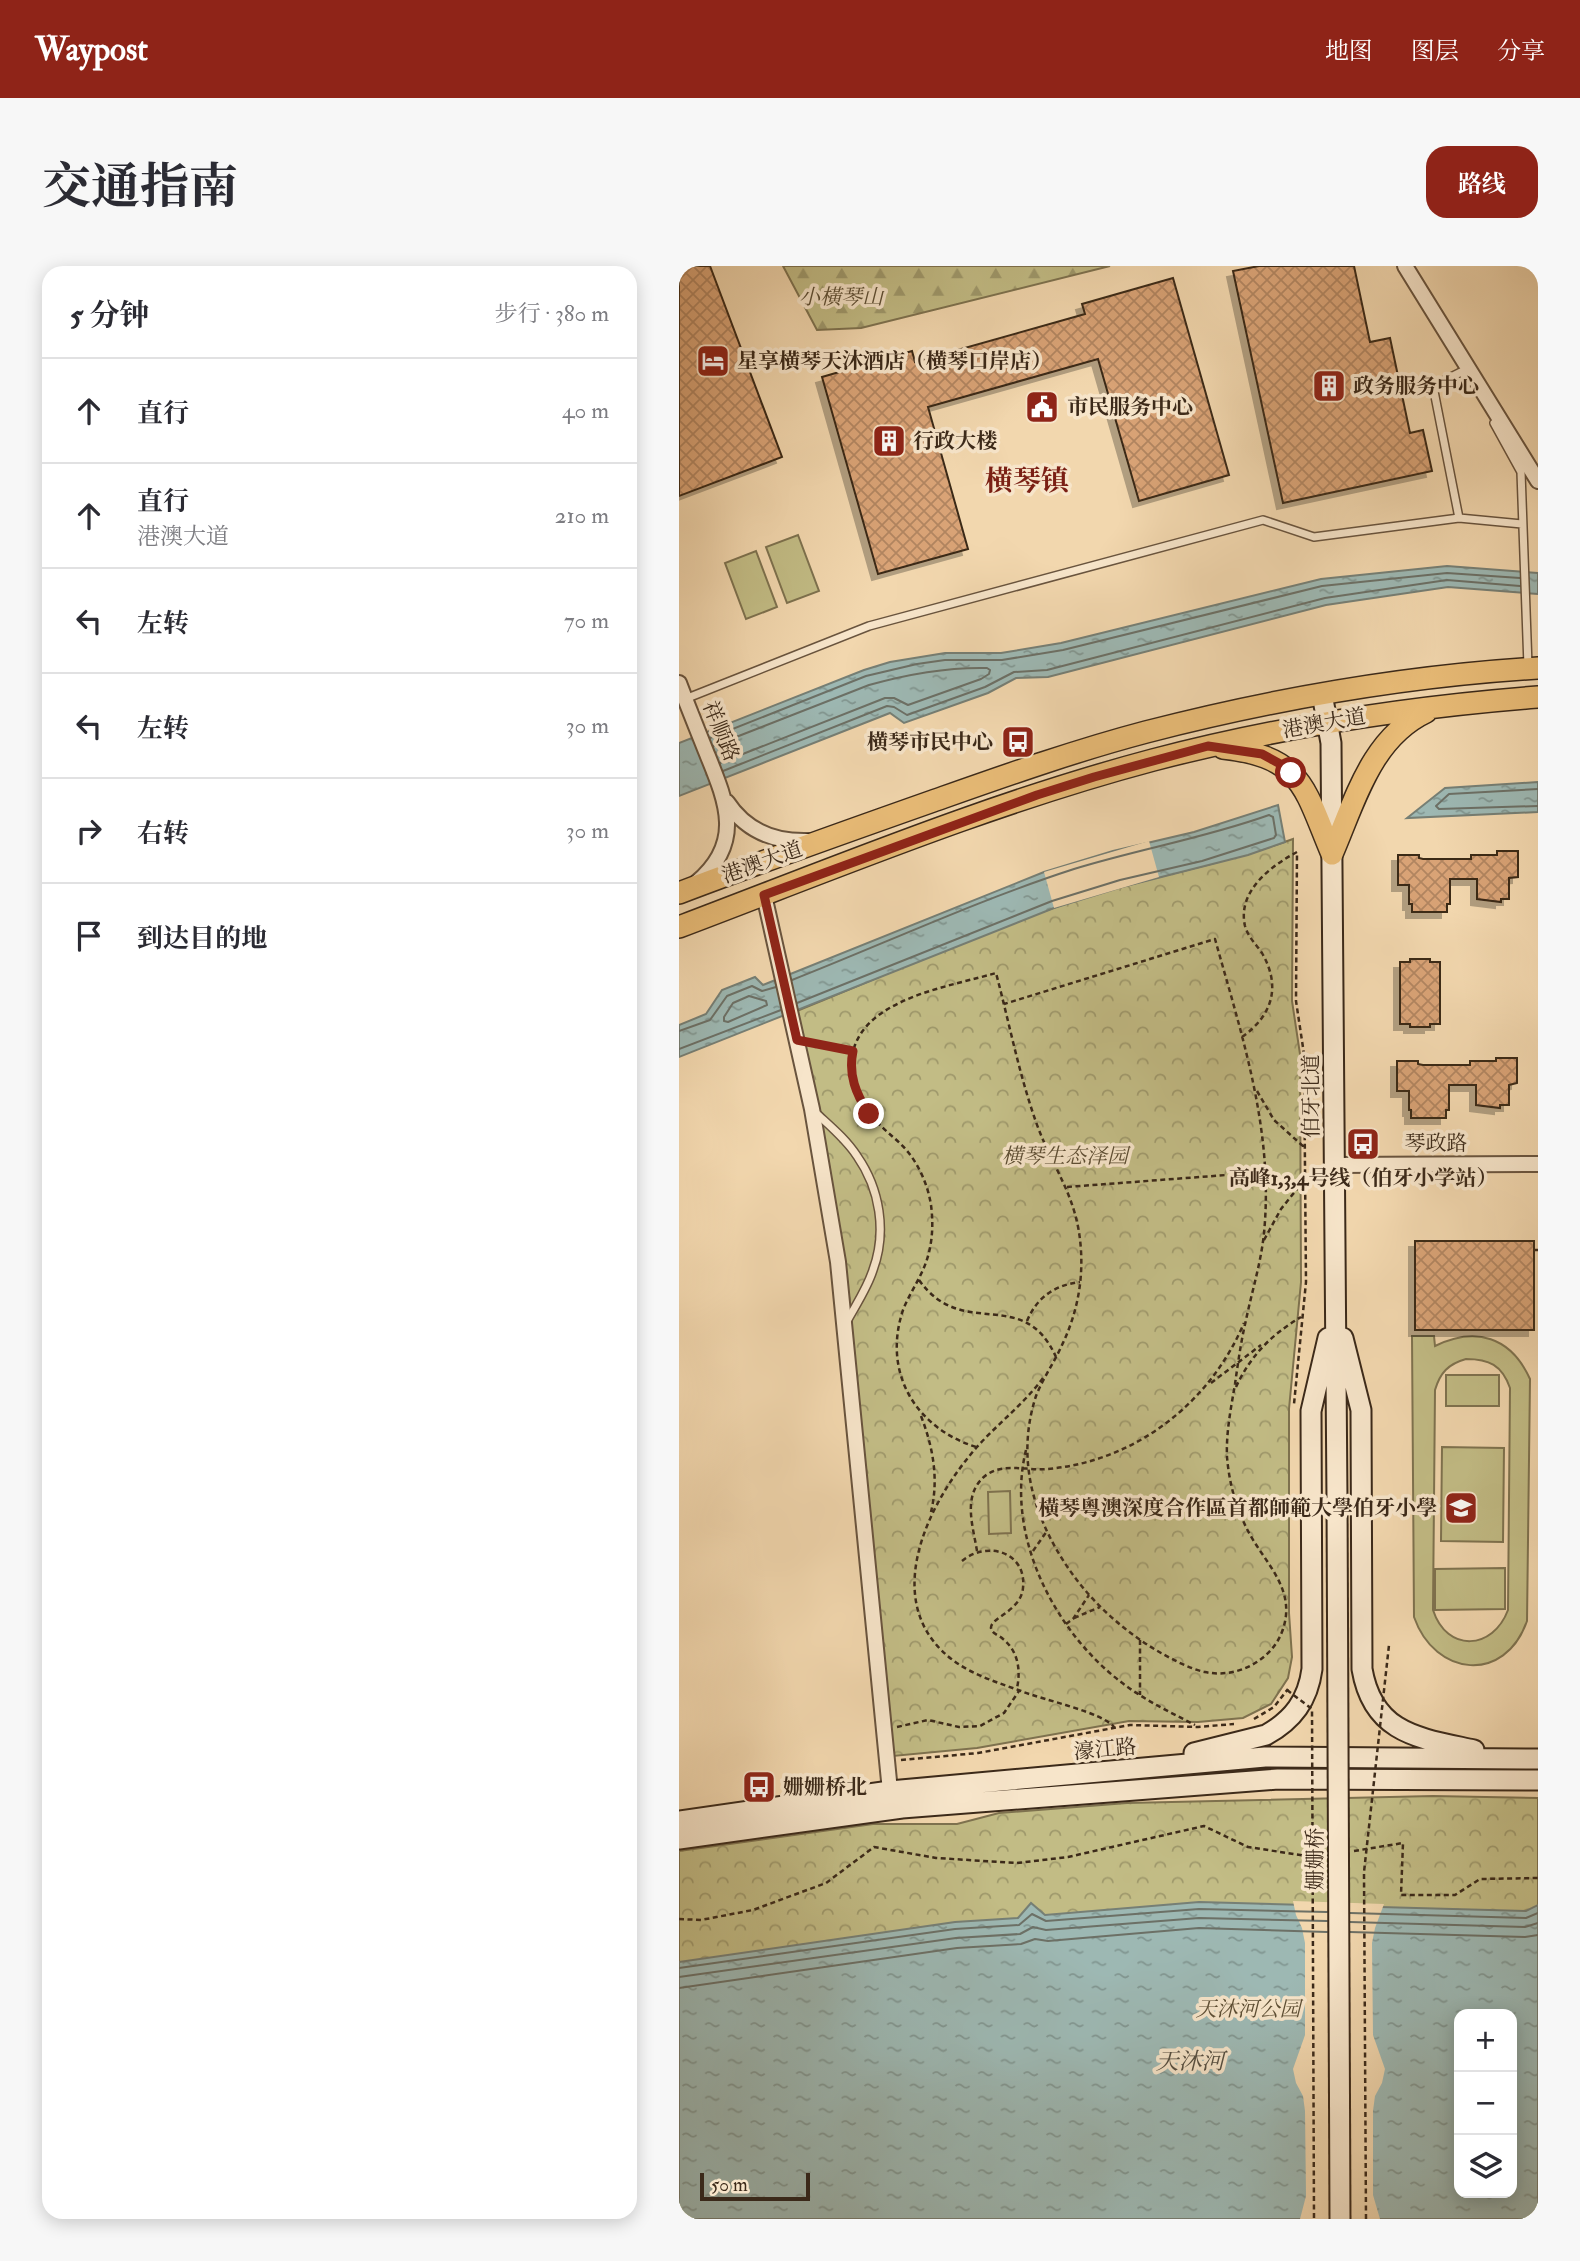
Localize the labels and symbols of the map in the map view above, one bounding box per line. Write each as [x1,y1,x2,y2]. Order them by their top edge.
park label: 小橫琴山 [799,284,885,311]
hotel icon: 星享横琴天沐酒店（横琴口岸店） [694,342,732,380]
place label: 星享横琴天沐酒店（横琴口岸店） [737,348,1052,375]
building icon: 政务服务中心 [1310,367,1348,405]
place label: 政务服务中心 [1353,373,1479,400]
public building icon: 市民服务中心 [1023,388,1061,426]
place label: 市民服务中心 [1067,394,1193,421]
building icon: 行政大楼 [870,422,908,460]
place label: 行政大楼 [913,428,997,455]
district label: 横琴镇 [985,464,1069,499]
street label: 祥顺路 [696,697,745,765]
street label: 港澳大道 [1280,703,1368,744]
bus stop icon: 横琴市民中心 [999,723,1037,761]
place label: 横琴市民中心 [867,729,993,756]
route start [1275,757,1306,788]
street label: 港澳大道 [718,835,806,890]
street label: 伯牙北道 [1298,1054,1325,1138]
route end [853,1098,884,1129]
bus stop icon: 高峰1,3,4号线（伯牙小学站） [1344,1125,1382,1163]
street label: 琴政路 [1405,1130,1468,1157]
park label: 横琴生态泽园 [1002,1143,1131,1170]
place label: 高峰1,3,4号线（伯牙小学站） [1229,1165,1497,1192]
school or university icon: 橫琴粵澳深度合作區首都師範大學伯牙小學 [1442,1489,1480,1527]
place label: 橫琴粵澳深度合作區首都師範大學伯牙小學 [1038,1495,1437,1522]
street label: 濠江路 [1072,1733,1138,1766]
bus stop icon: 姗姗桥北 [740,1768,778,1806]
place label: 姗姗桥北 [783,1774,867,1801]
street label: 姗姗桥 [1302,1828,1329,1891]
park label: 天沐河公园 [1196,1996,1303,2023]
water label: 天沐河 [1156,2047,1229,2076]
scale bar [700,2170,810,2202]

